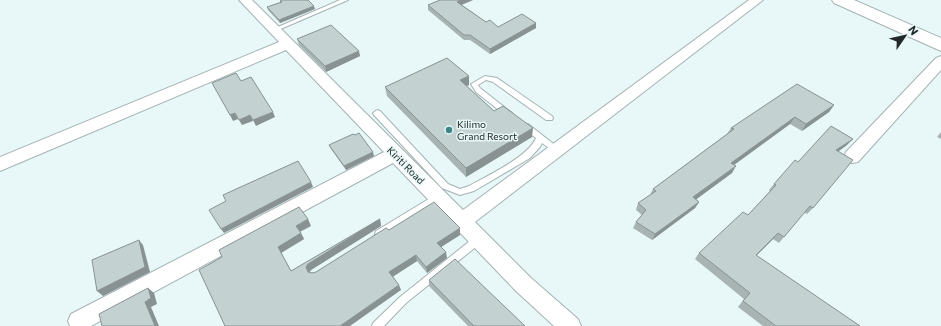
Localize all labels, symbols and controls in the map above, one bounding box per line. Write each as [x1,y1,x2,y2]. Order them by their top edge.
north arrow [885,16,925,56]
text: N [906,23,921,37]
place label: Kilimo Grand Resort [457,118,517,142]
marker: Kilimo Grand Resort [444,125,454,135]
street label: Kiriti Road [385,144,427,186]

